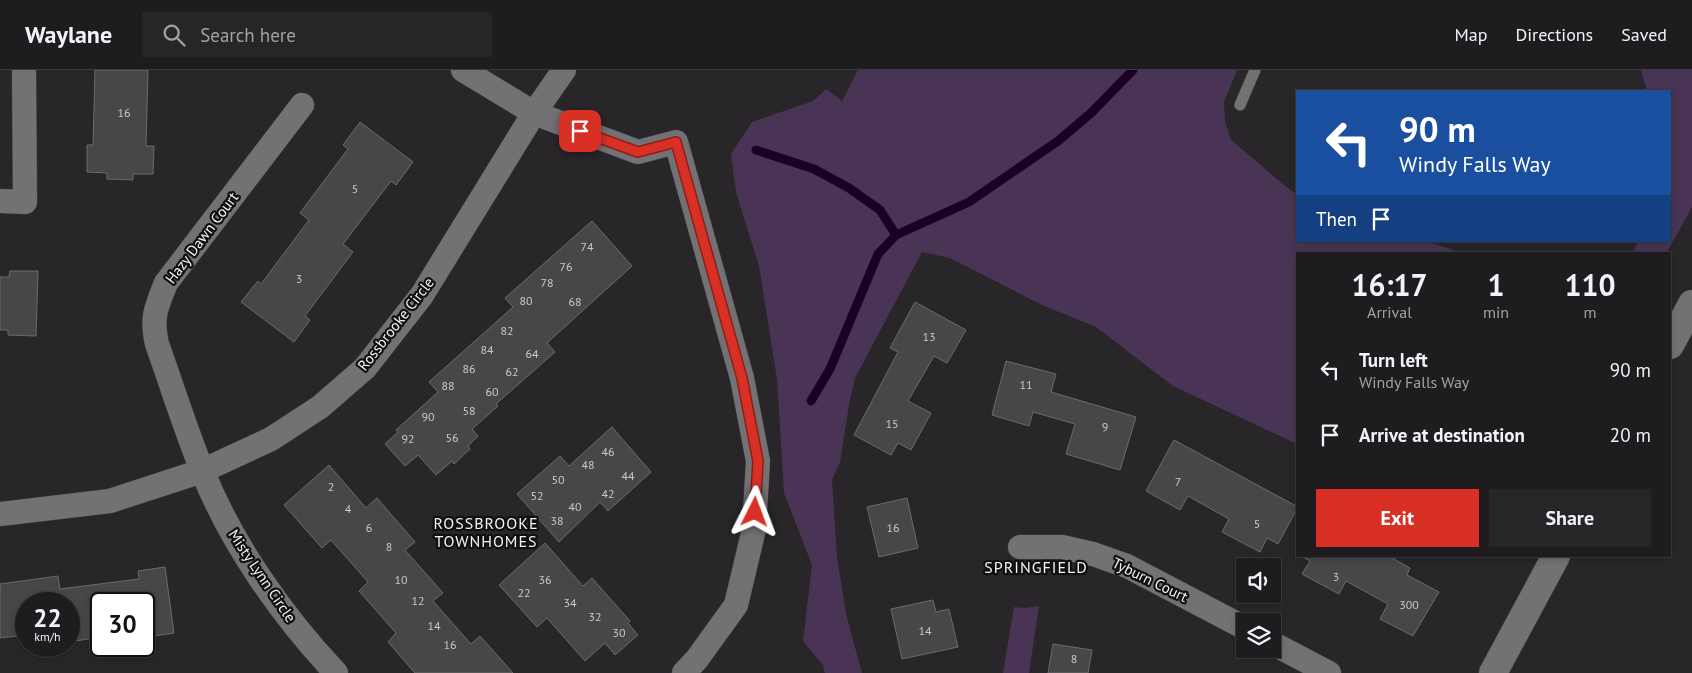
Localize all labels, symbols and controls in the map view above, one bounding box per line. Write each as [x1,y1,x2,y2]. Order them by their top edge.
search box [142,12,492,57]
text: Waylane [25,19,112,50]
icon: search [160,21,188,49]
text: Search here [200,23,296,47]
text: Map [1455,23,1487,46]
text: Directions [1515,23,1593,46]
text: Saved [1621,23,1667,46]
house number: 16 [117,105,131,120]
text: 90 m [1399,106,1476,152]
pin [559,110,601,152]
icon: left [1316,110,1381,175]
icon: arrive [566,117,594,145]
text: Windy Falls Way [1399,150,1551,178]
house number: 5 [352,181,358,196]
street label: Hazy Dawn Court [161,188,242,287]
icon: arrive [1367,205,1395,233]
text: Then [1316,207,1357,231]
house number: 74 [580,239,594,254]
house number: 76 [559,259,573,274]
text: 16:17 [1351,265,1428,304]
text: 1 [1488,265,1505,304]
text: 110 [1564,265,1616,304]
house number: 3 [296,271,302,286]
street label: Rossbrooke Circle [353,273,438,374]
house number: 78 [540,275,554,290]
house number: 80 [519,293,533,308]
house number: 68 [568,294,582,309]
text: Arrival [1367,302,1412,322]
text: min [1483,302,1509,322]
text: m [1584,302,1597,322]
house number: 82 [500,323,514,338]
house number: 13 [922,329,936,344]
house number: 84 [480,342,494,357]
house number: 64 [525,346,539,361]
text: Turn left [1359,348,1428,372]
icon: left [1316,356,1344,384]
text: 90 m [1610,358,1651,382]
house number: 86 [462,361,476,376]
house number: 62 [505,364,519,379]
text: Windy Falls Way [1359,372,1469,392]
house number: 11 [1019,377,1033,392]
house number: 88 [441,378,455,393]
house number: 60 [485,384,499,399]
house number: 58 [462,403,476,418]
house number: 90 [421,409,435,424]
house number: 15 [885,416,899,431]
house number: 9 [1102,419,1108,434]
icon: arrive [1316,421,1344,449]
text: Arrive at destination [1359,423,1525,447]
text: 20 m [1610,423,1651,447]
house number: 56 [445,430,459,445]
house number: 92 [401,431,415,446]
house number: 46 [601,444,615,459]
house number: 48 [581,457,595,472]
house number: 44 [621,468,635,483]
house number: 50 [551,472,565,487]
house number: 7 [1175,474,1181,489]
house number: 2 [328,479,334,494]
position arrow [728,485,780,537]
house number: 42 [601,486,615,501]
house number: 52 [530,488,544,503]
button: Exit [1316,489,1479,547]
button: Share [1489,489,1651,547]
house number: 40 [568,499,582,514]
house number: 4 [345,501,352,516]
district label: ROSSBROOKE TOWNHOMES [433,513,539,551]
house number: 38 [550,513,564,528]
house number: 5 [1254,516,1260,531]
house number: 6 [366,520,372,535]
house number: 16 [886,520,900,535]
street label: Misty Lynn Circle [224,526,300,626]
house number: 8 [386,539,392,554]
street label: Tyburn Court [1109,553,1191,606]
district label: SPRINGFIELD [984,557,1088,577]
map controls [1236,558,1281,658]
button: sound [1236,558,1281,603]
house number: 3 [1333,569,1339,584]
house number: 10 [394,572,408,587]
house number: 36 [538,572,552,587]
house number: 22 [517,585,531,600]
speed limit sign: 30 [90,592,155,657]
house number: 12 [411,593,425,608]
house number: 34 [563,595,577,610]
house number: 300 [1399,597,1419,612]
text: 22 [33,602,62,634]
house number: 32 [588,609,602,624]
button: layers [1236,613,1281,658]
house number: 14 [427,618,441,633]
house number: 14 [918,623,932,638]
house number: 30 [612,625,626,640]
text: km/h [34,629,61,644]
house number: 16 [443,637,457,652]
house number: 8 [1071,651,1077,666]

